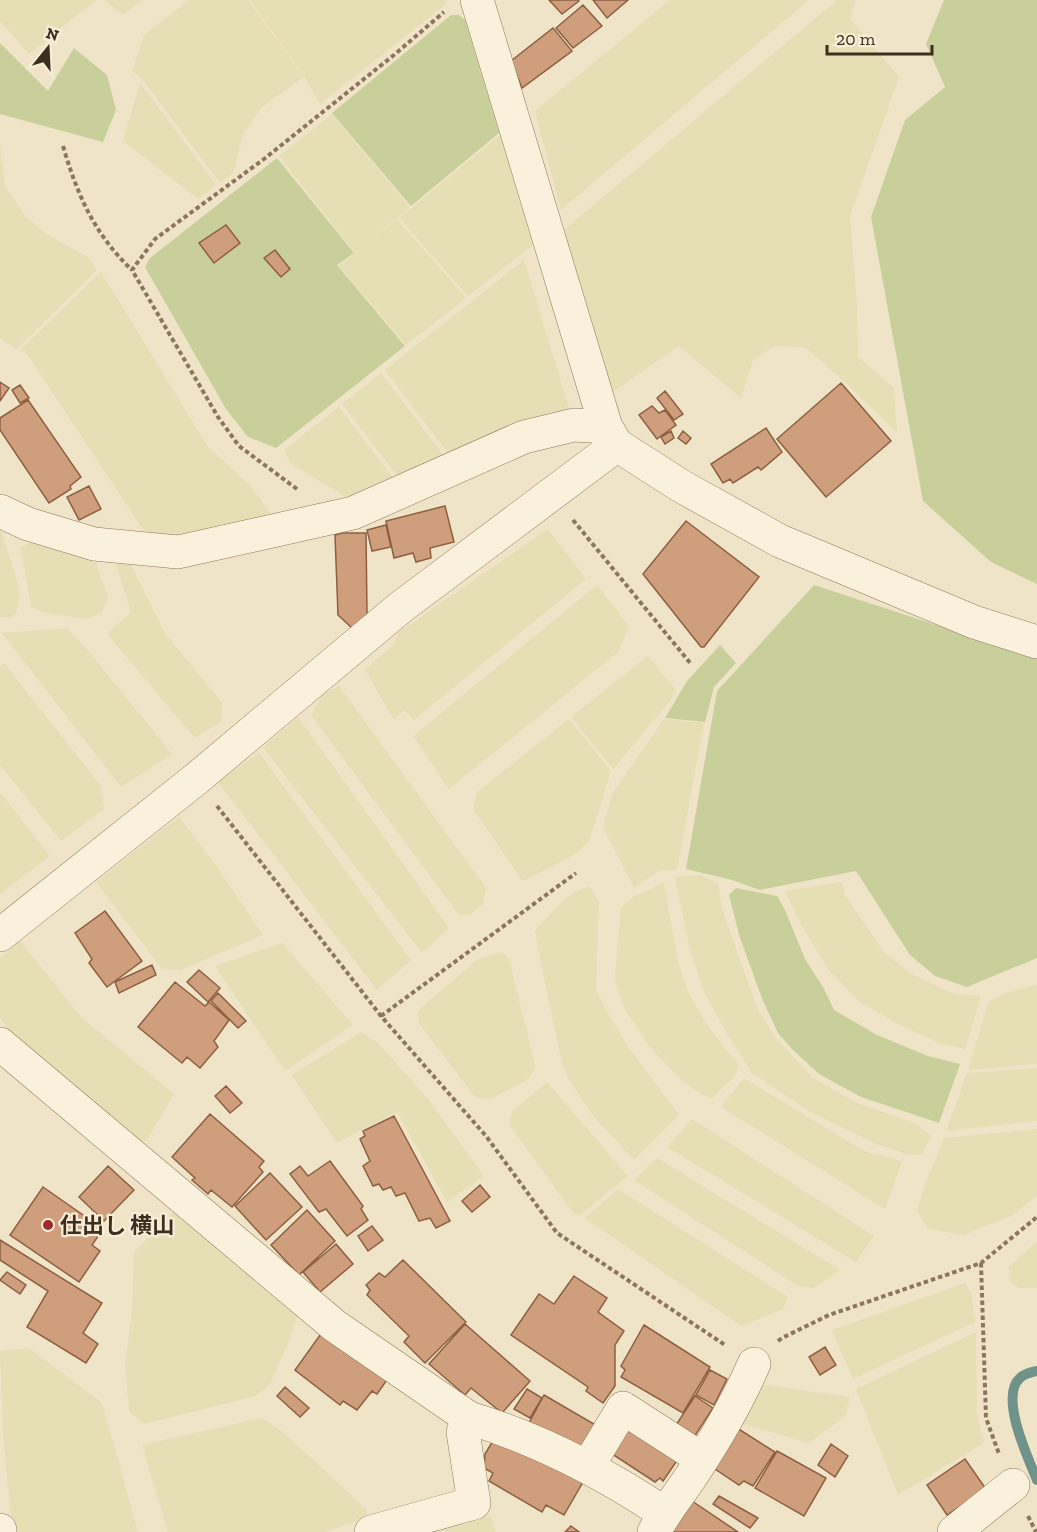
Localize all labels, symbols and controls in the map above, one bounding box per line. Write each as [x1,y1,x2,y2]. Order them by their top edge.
north arrow [18,18,78,78]
scale bar [827,18,932,56]
text: N [44,23,61,45]
text: 20 m [836,28,876,50]
place label: 仕出し 横山 [60,1212,174,1239]
marker: 仕出し 横山 [41,1218,55,1232]

